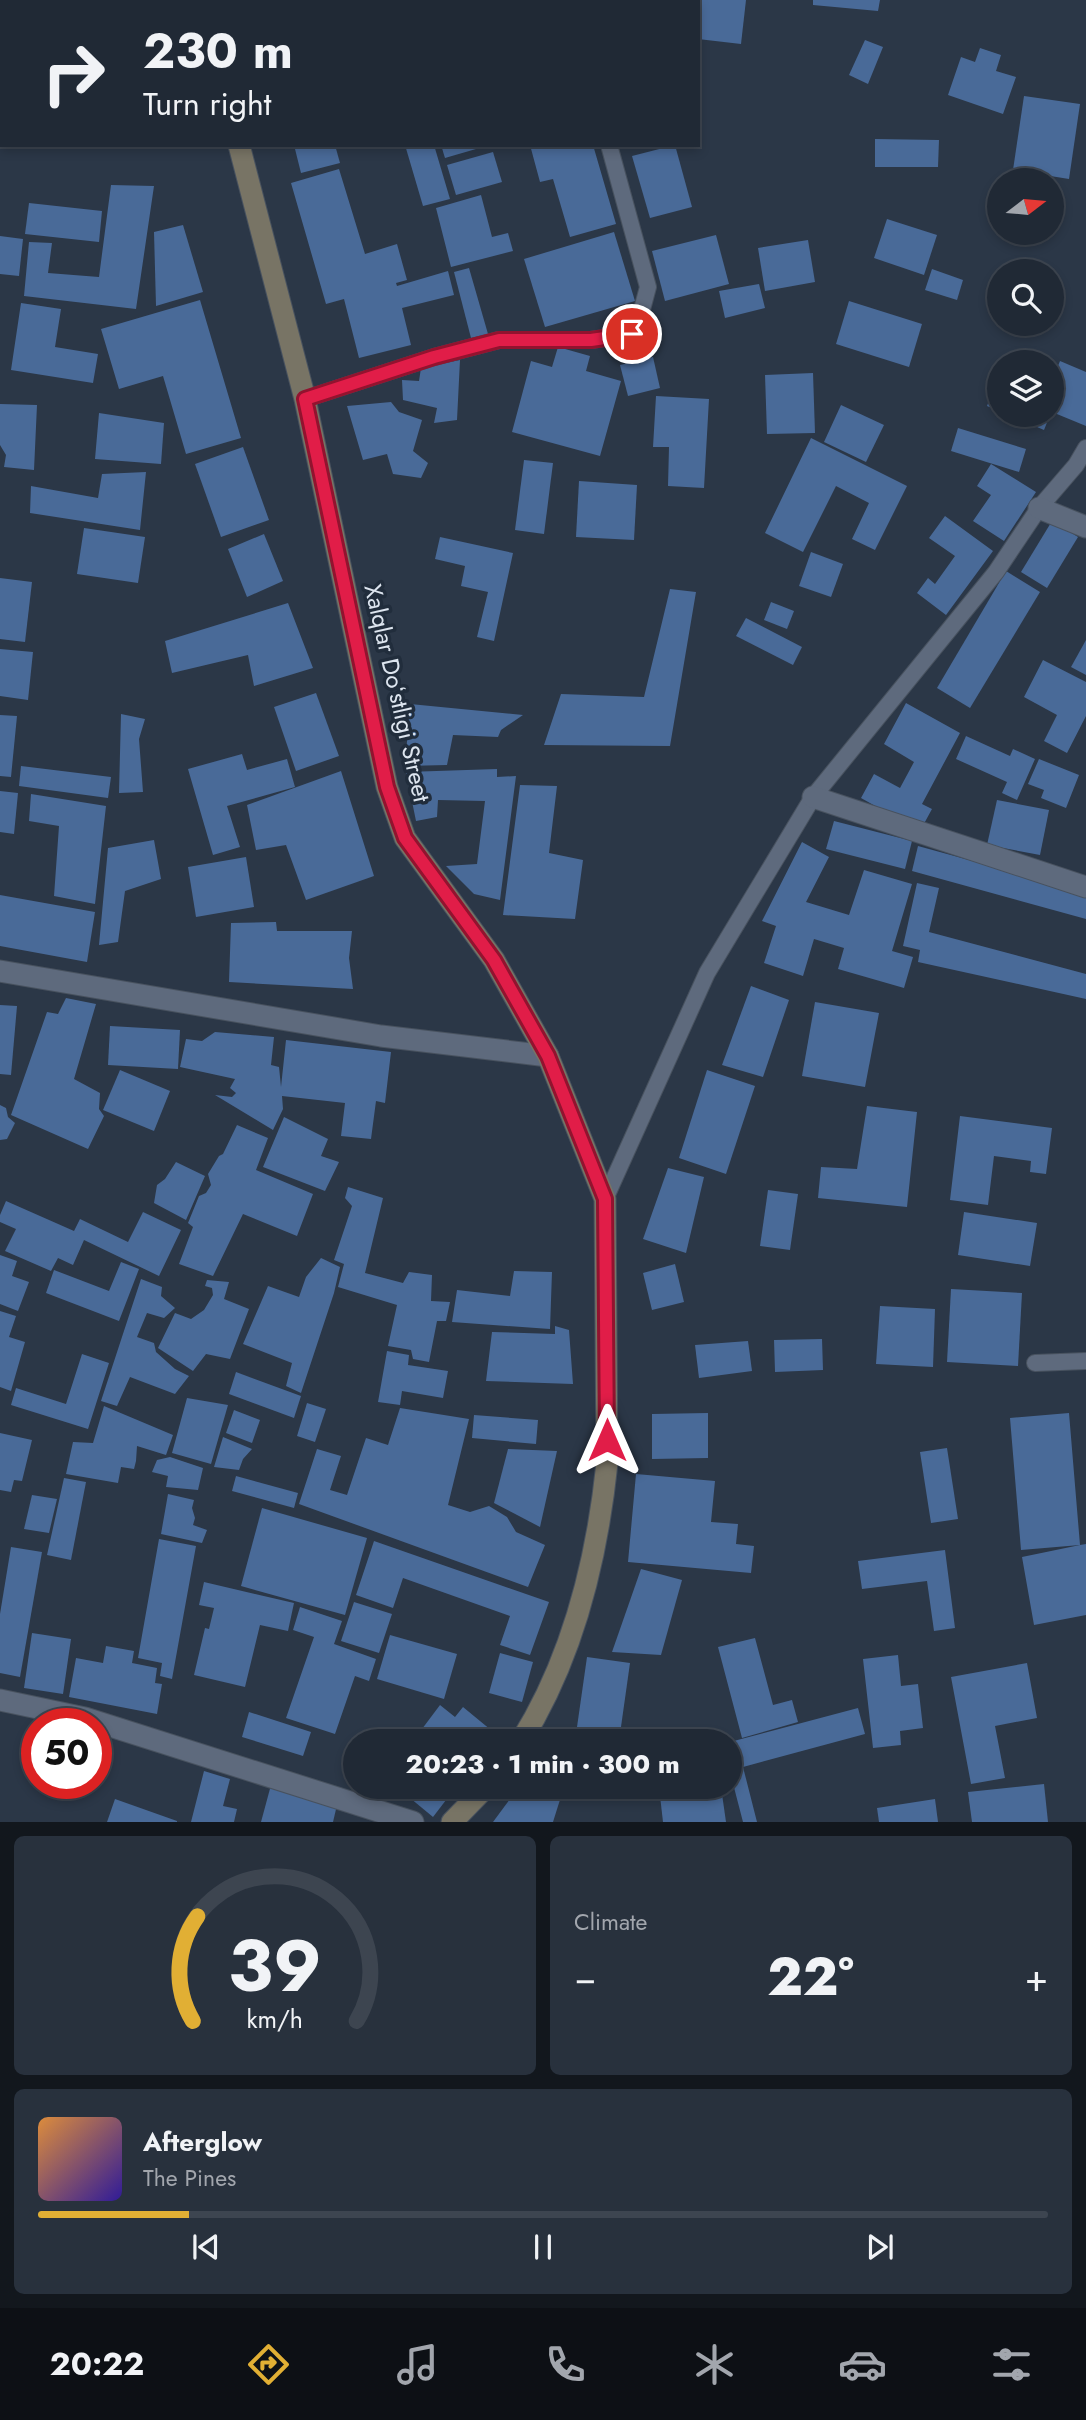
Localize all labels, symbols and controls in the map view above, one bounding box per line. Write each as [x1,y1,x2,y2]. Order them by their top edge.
text: 230 m [143,16,293,86]
icon: right [28,28,119,119]
text: Turn right [143,81,272,127]
north arrow [987,168,1064,245]
map controls [987,168,1064,427]
button: search [987,259,1064,336]
pin [602,304,662,364]
icon: arrive [613,315,651,353]
button: layers [987,350,1064,427]
street label: Xalqlar Doʻstligi Street [355,580,440,806]
position arrow [570,1403,644,1477]
speed limit sign: 50 [21,1708,112,1799]
text: 20:23 · 1 min · 300 m [405,1745,680,1783]
text: Climate [574,1905,647,1939]
text: 39 [228,1914,322,2019]
text: 22° [767,1939,854,2015]
text: − [574,1950,596,2005]
text: + [1025,1950,1048,2005]
text: km/h [247,2001,303,2037]
text: Afterglow [143,2123,262,2161]
text: The Pines [143,2161,236,2195]
icon: previous [187,2228,225,2266]
icon: pause [524,2228,562,2266]
icon: next [861,2228,899,2266]
icon: directions [244,2340,293,2389]
icon: music [393,2340,442,2389]
icon: phone [541,2340,590,2389]
icon: climate [690,2340,739,2389]
icon: car [838,2340,887,2389]
icon: filters [987,2340,1036,2389]
text: 20:22 [50,2341,144,2387]

